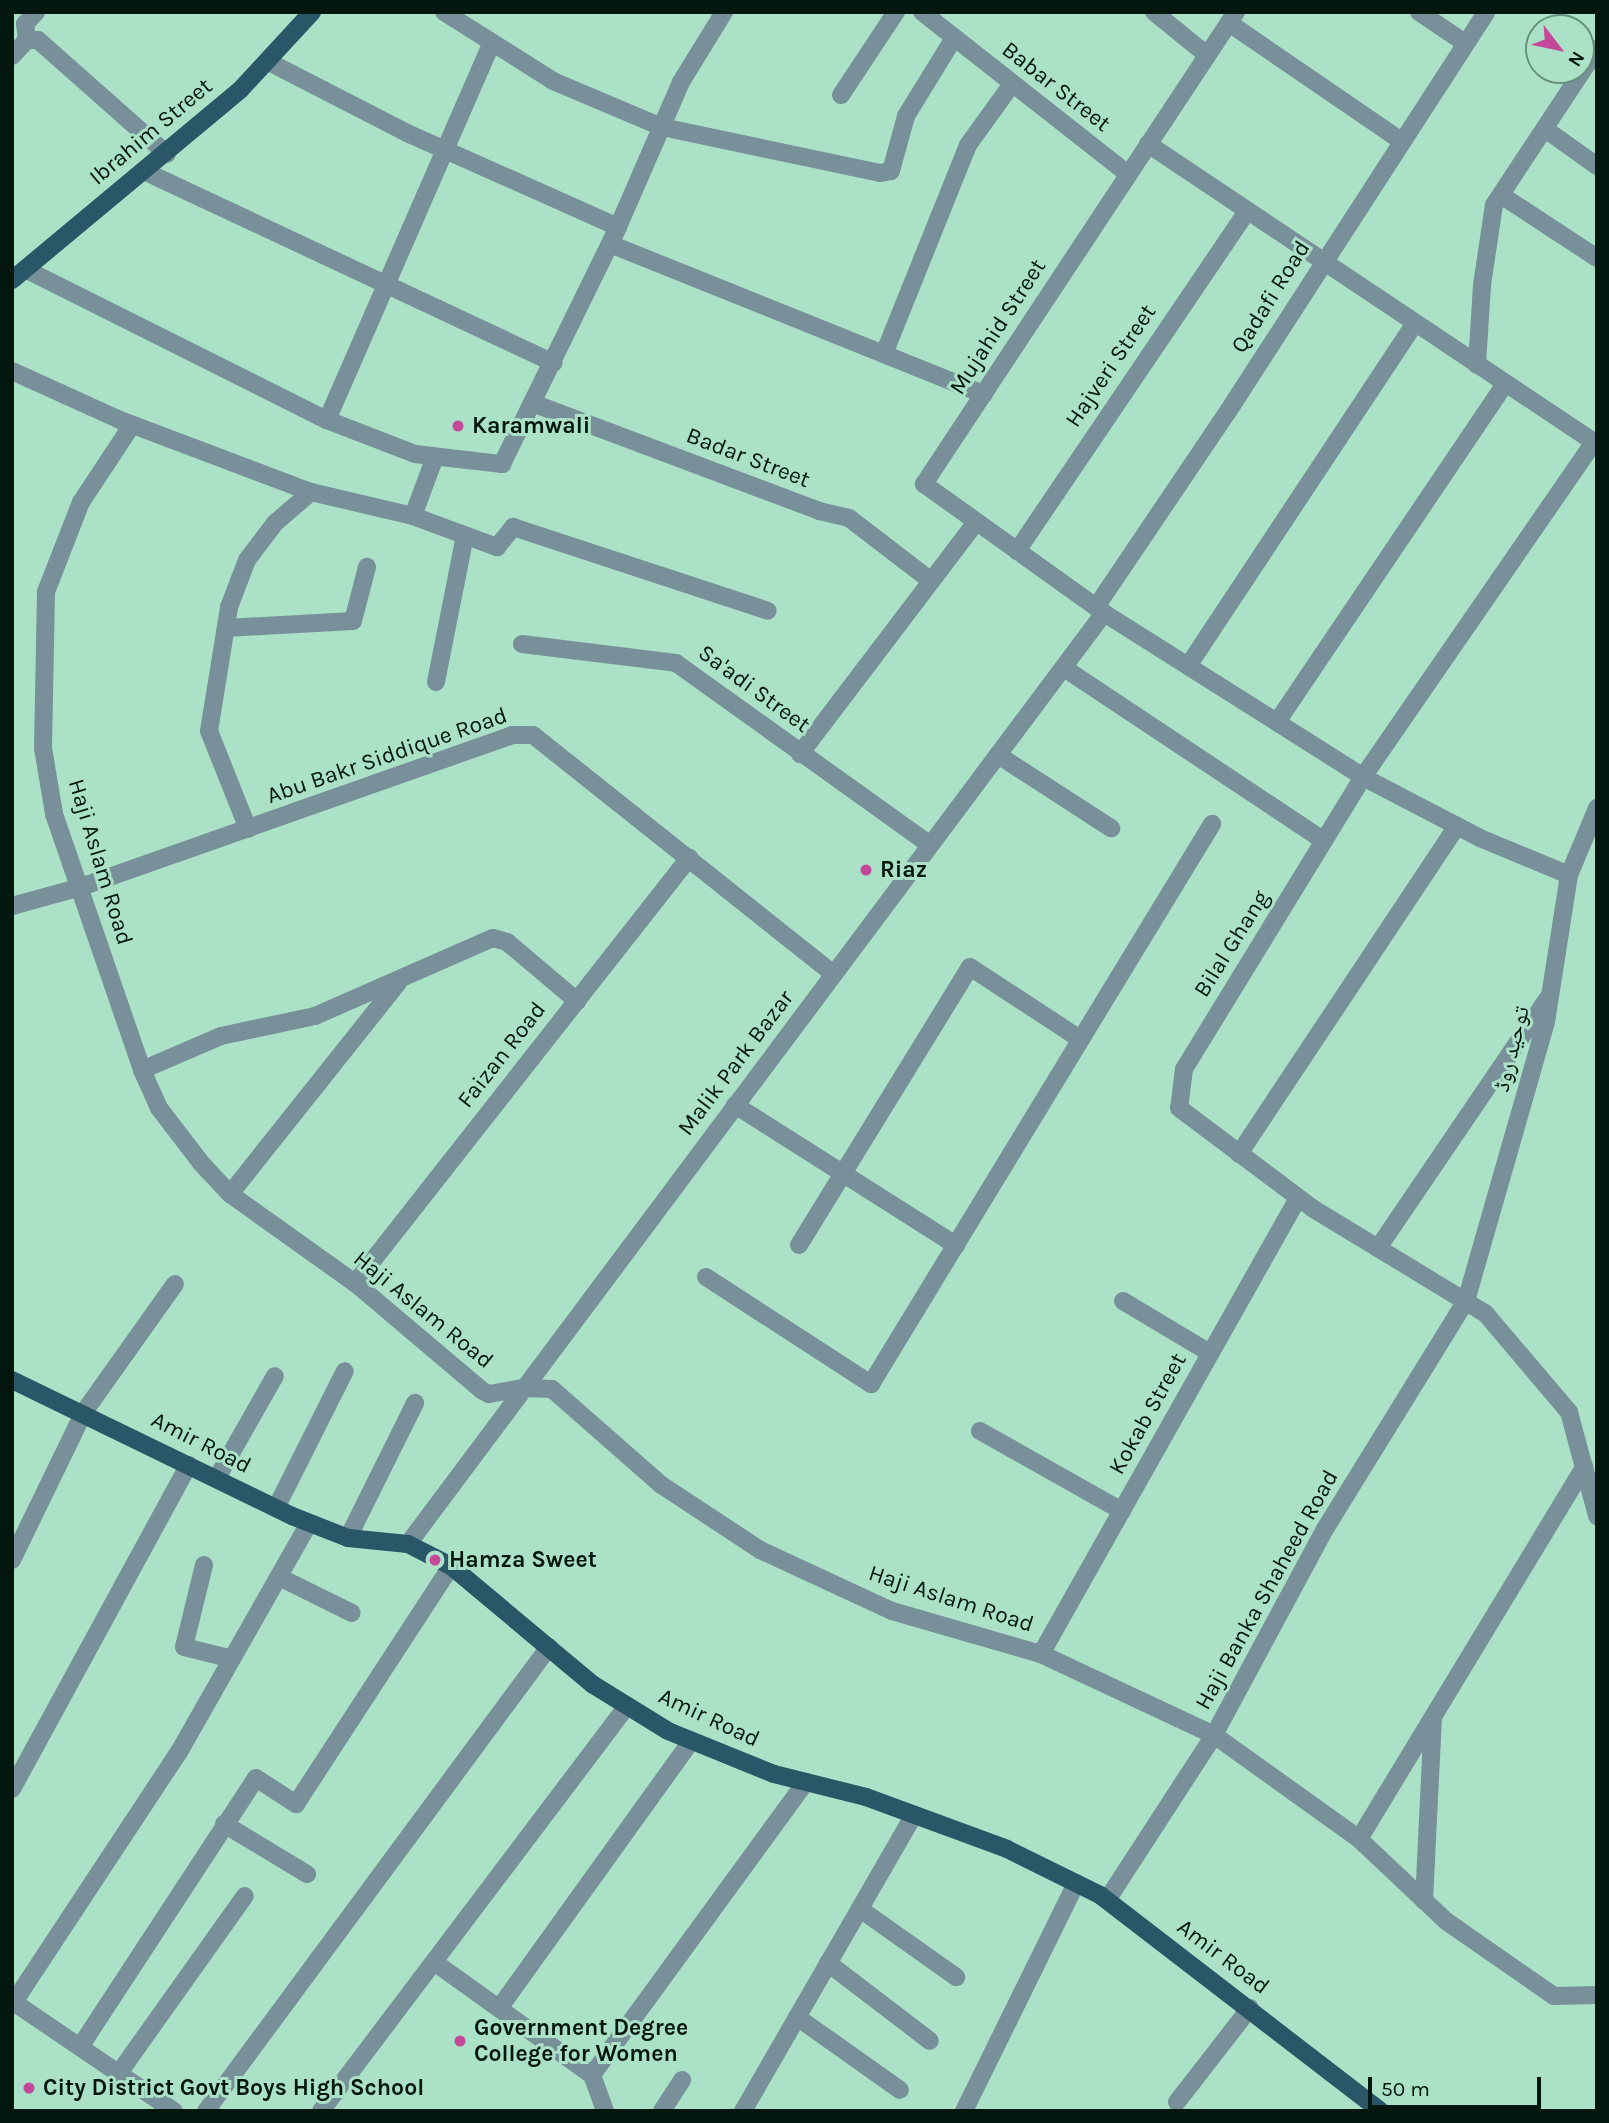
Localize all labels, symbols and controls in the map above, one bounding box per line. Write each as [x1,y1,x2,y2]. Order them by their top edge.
north arrow [1525,14,1595,84]
street label: Babar Street [996,36,1116,138]
text: N [1563,47,1589,71]
street label: Ibrahim Street [84,73,218,191]
street label: Qadafi Road [1226,236,1316,358]
street label: Mujahid Street [944,254,1052,400]
street label: Hajveri Street [1060,299,1162,433]
place label: Karamwali [472,412,590,440]
marker: Karamwali [450,418,466,434]
street label: Badar Street [682,422,814,494]
street label: Sa'adi Street [693,639,815,739]
street label: Abu Bakr Siddique Road [263,702,511,810]
street label: Haji Aslam Road [62,776,138,948]
place label: Riaz [880,856,927,884]
marker: Riaz [858,862,874,878]
street label: Bilal Ghang [1188,886,1276,1002]
street label: Malik Park Bazar [672,985,800,1141]
street label: Faizan Road [452,997,552,1113]
street label: توحید روڈ [1488,1003,1536,1095]
street label: Haji Aslam Road [348,1245,498,1375]
street label: Kokab Street [1103,1349,1193,1479]
street label: Amir Road [146,1406,256,1480]
street label: Haji Banka Shaheed Road [1190,1465,1344,1715]
place label: Hamza Sweet [449,1546,597,1574]
marker: Hamza Sweet [427,1552,443,1568]
street label: Haji Aslam Road [865,1559,1037,1639]
street label: Amir Road [654,1683,764,1753]
street label: Amir Road [1171,1913,1275,2001]
place label: Government Degree College for Women [474,2014,688,2068]
marker: Government Degree College for Women [452,2033,468,2049]
scale bar [1371,2064,1544,2108]
place label: City District Govt Boys High School [43,2074,424,2102]
text: 50 m [1381,2077,1430,2101]
marker: City District Govt Boys High School [21,2080,37,2096]

